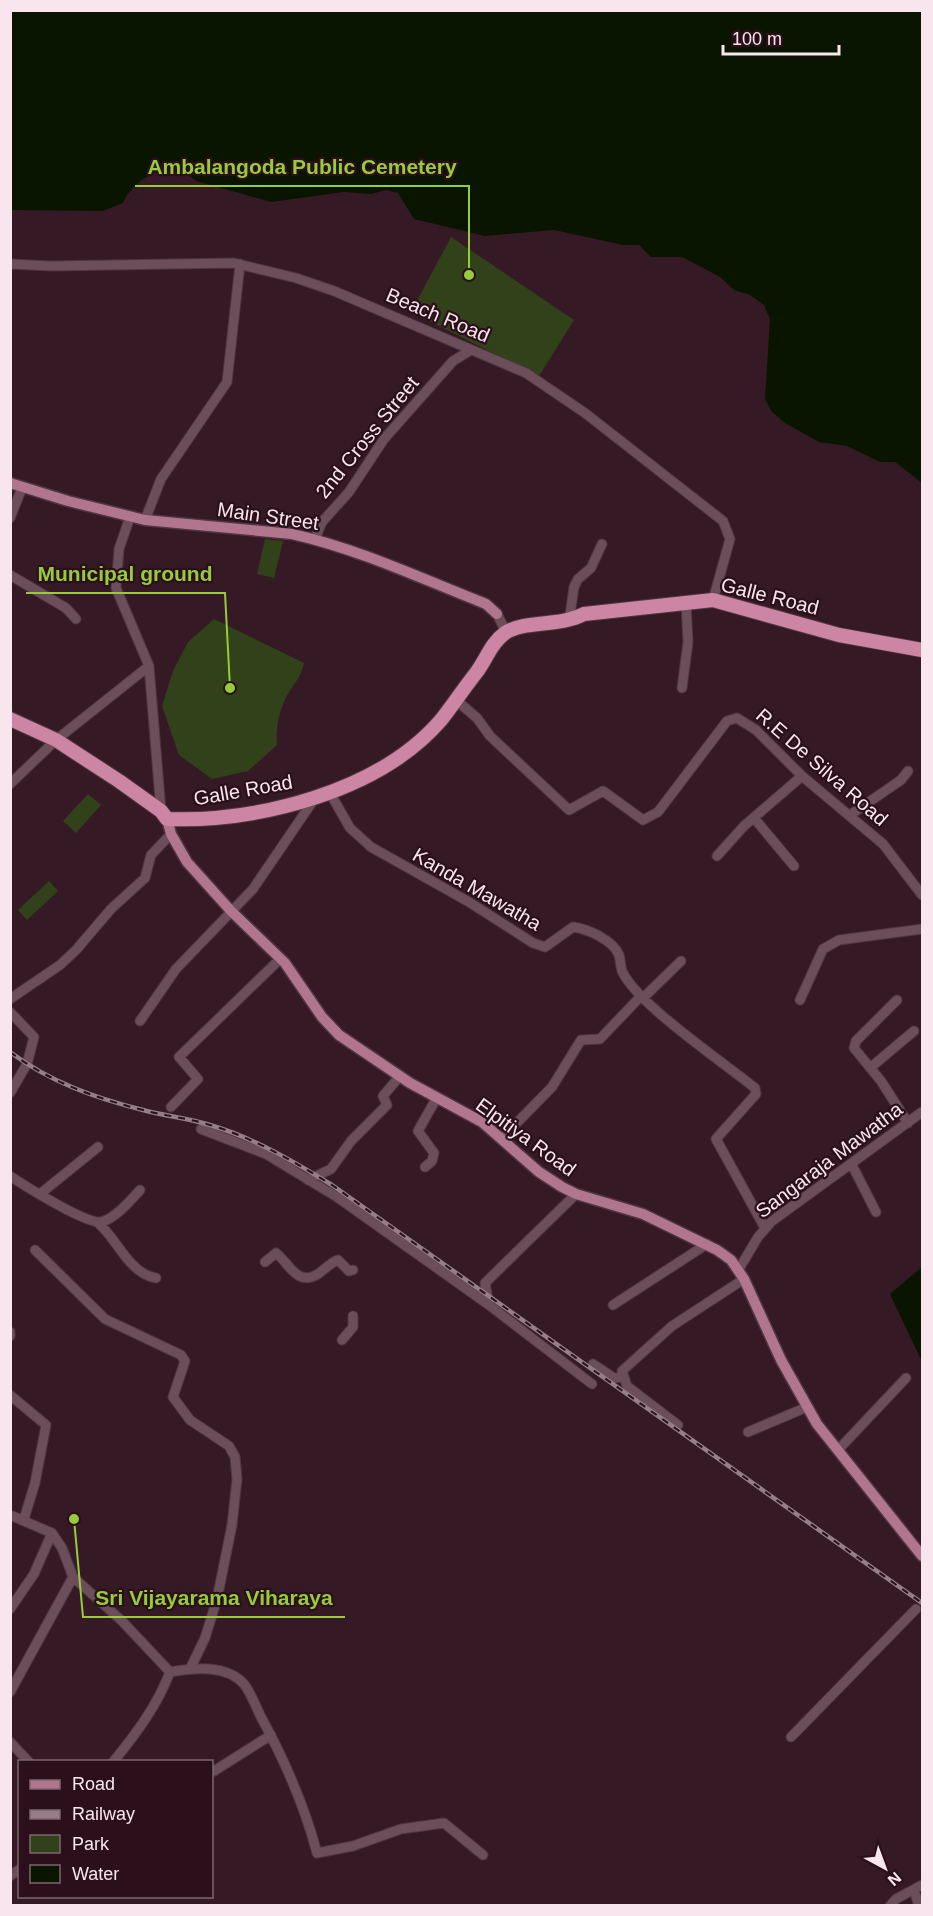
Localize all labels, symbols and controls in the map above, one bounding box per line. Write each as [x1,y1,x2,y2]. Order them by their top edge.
scale bar [723,18,838,56]
text: 100 m [732,29,782,49]
callout: Ambalangoda Public Cemetery [135,147,469,186]
text: Ambalangoda Public Cemetery [147,155,457,178]
street label: Beach Road [383,283,493,347]
street label: 2nd Cross Street [311,371,423,502]
street label: Main Street [216,498,321,534]
callout: Municipal ground [26,554,225,593]
text: Municipal ground [38,562,212,585]
street label: Galle Road [719,573,821,619]
street label: R.E De Silva Road [752,704,892,830]
street label: Galle Road [192,770,294,810]
street label: Kanda Mawatha [409,843,546,935]
street label: Elpitiya Road [472,1093,580,1181]
street label: Sangaraja Mawatha [751,1097,907,1222]
callout: Sri Vijayarama Viharaya [83,1578,345,1617]
text: Sri Vijayarama Viharaya [95,1586,333,1609]
legend [18,1760,213,1898]
text: Road [72,1774,115,1794]
text: Railway [72,1804,135,1824]
text: Park [72,1834,110,1854]
north arrow [855,1838,915,1898]
text: Water [72,1864,119,1884]
text: N [885,1869,904,1889]

